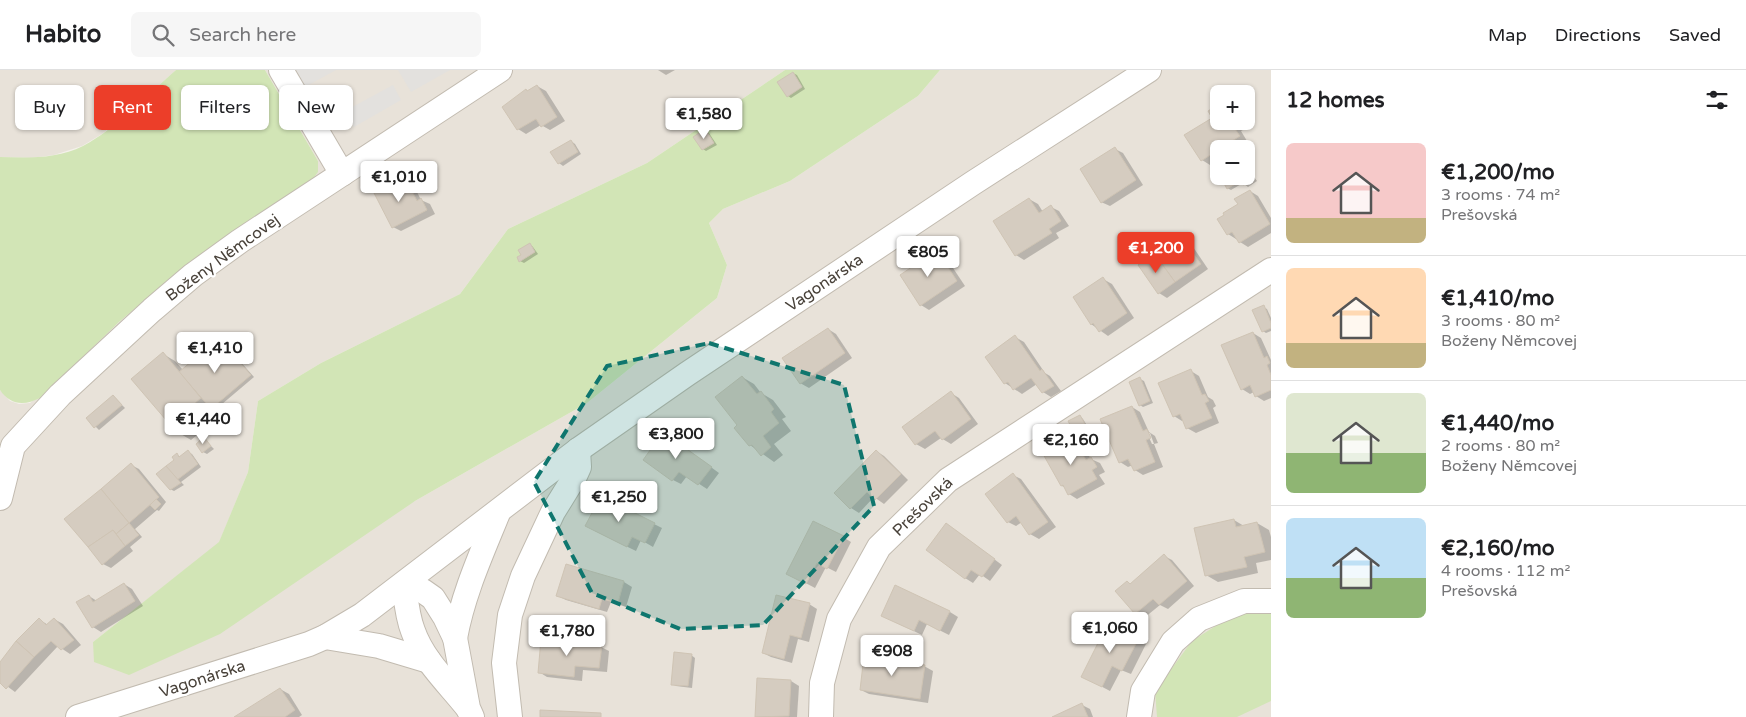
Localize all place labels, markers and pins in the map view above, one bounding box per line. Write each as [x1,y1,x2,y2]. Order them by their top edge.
pin: €1,580 [663,98,745,140]
pin: €1,010 [358,160,440,203]
pin: €1,200 [1115,232,1197,274]
pin: €805 [898,236,958,278]
pin: €1,410 [174,332,256,374]
pin: €1,440 [162,402,244,445]
pin: €3,800 [635,418,717,460]
pin: €2,160 [1030,424,1112,466]
pin: €1,250 [578,480,660,523]
pin: €1,060 [1069,612,1151,654]
pin: €1,780 [526,614,608,657]
pin: €908 [862,634,922,677]

